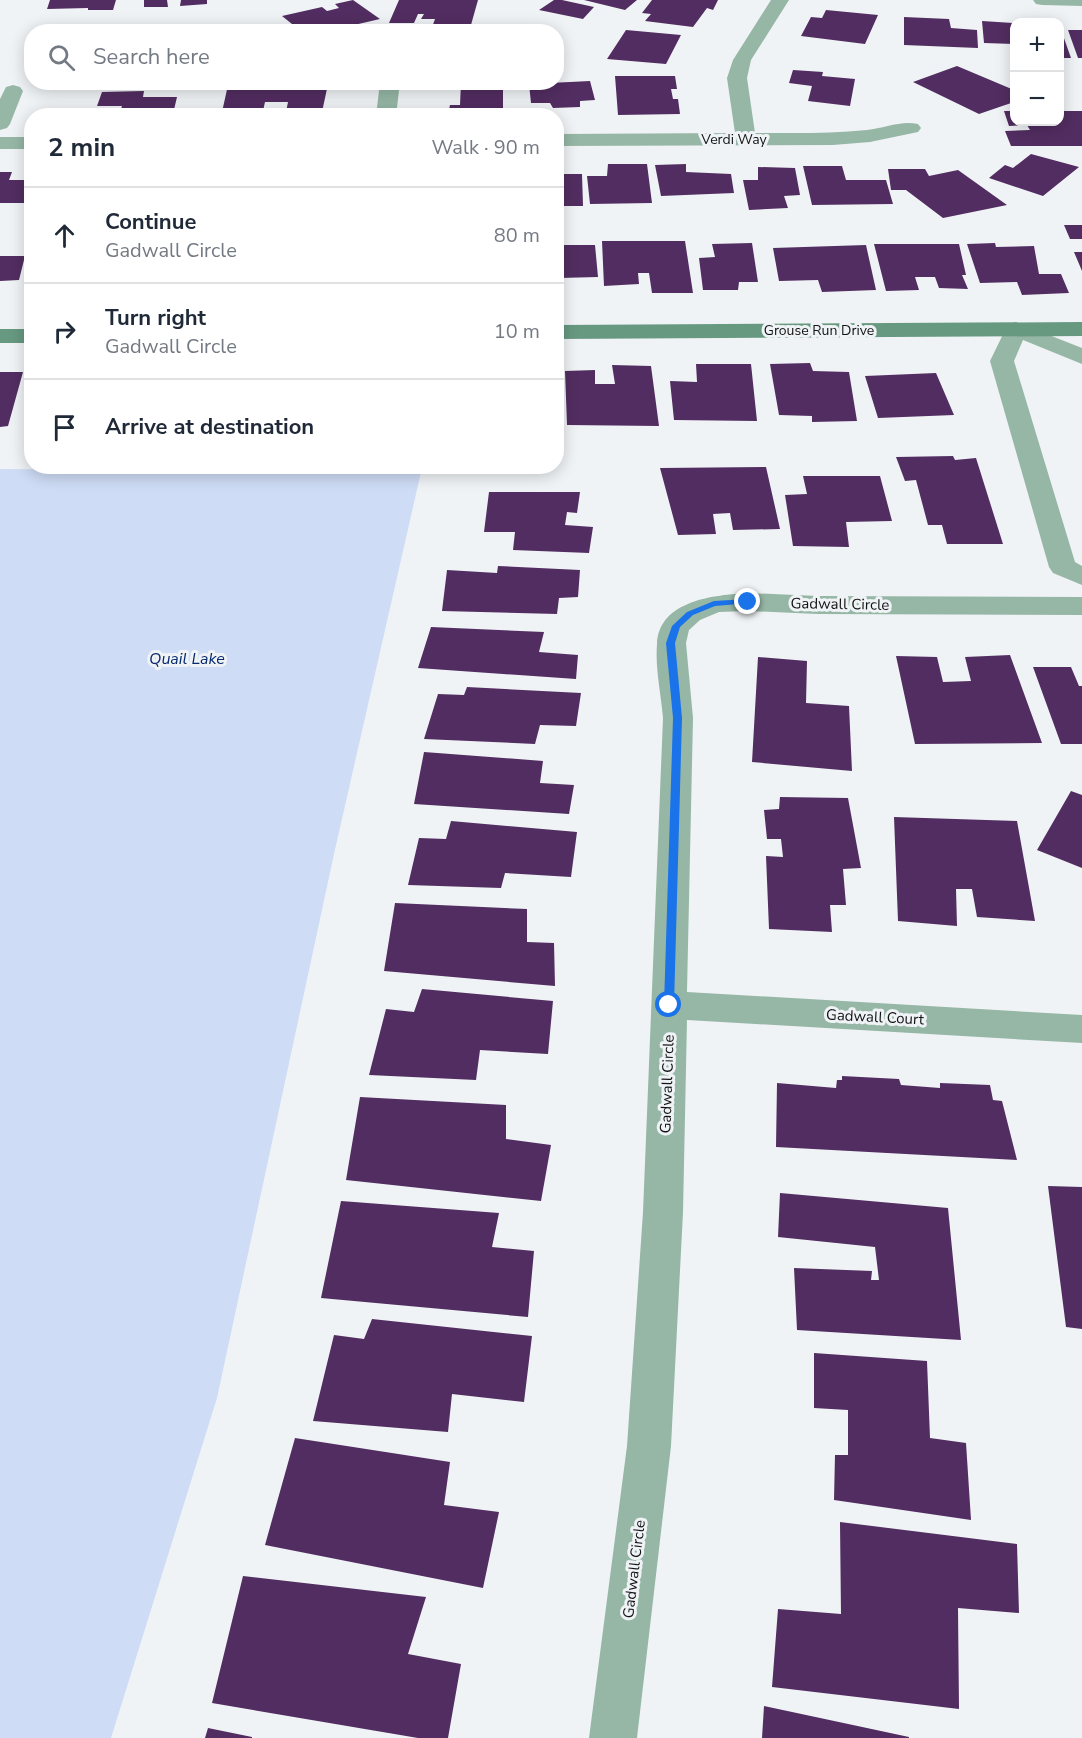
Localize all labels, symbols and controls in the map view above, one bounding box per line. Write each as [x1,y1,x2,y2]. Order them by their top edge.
map controls [1010,18,1064,126]
button: + [1010,18,1064,72]
search box [24,24,564,90]
icon: search [45,41,78,74]
text: Search here [93,42,210,72]
button: − [1010,72,1064,126]
text: 2 min [48,130,115,165]
street label: Verdi Way [700,130,767,149]
text: Walk · 90 m [432,134,540,161]
text: Continue [105,207,196,237]
icon: ahead [48,219,81,252]
text: 80 m [494,222,540,249]
text: Gadwall Circle [105,237,237,264]
text: Turn right [105,303,206,333]
icon: right [48,315,81,348]
text: 10 m [494,318,540,345]
street label: Grouse Run Drive [764,321,874,340]
text: Gadwall Circle [105,333,237,360]
icon: arrive [48,411,81,444]
text: Arrive at destination [105,412,314,442]
route end [734,588,760,614]
street label: Gadwall Circle [790,593,890,615]
water label: Quail Lake [149,648,225,670]
route start [655,991,681,1017]
street label: Gadwall Court [826,1004,925,1030]
street label: Gadwall Circle [655,1034,679,1134]
street label: Gadwall Circle [618,1519,650,1619]

